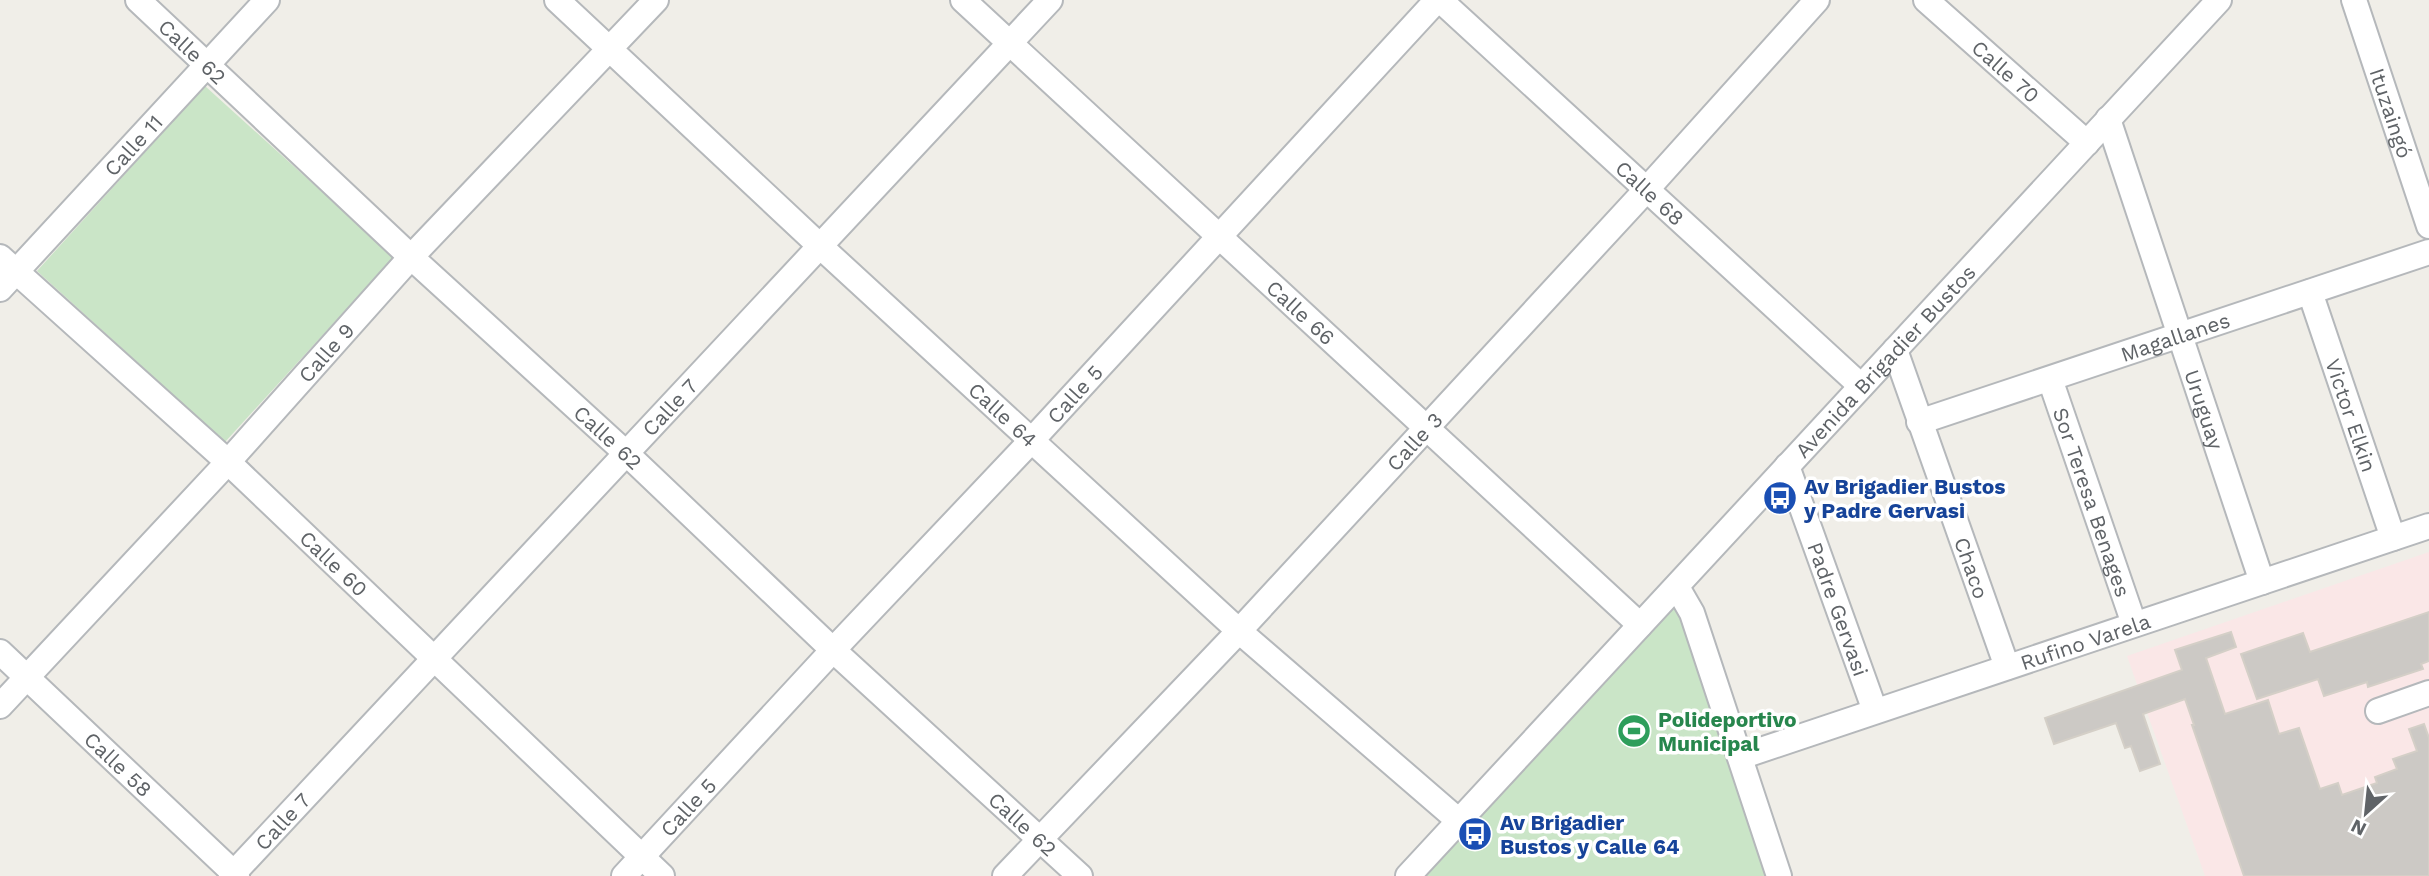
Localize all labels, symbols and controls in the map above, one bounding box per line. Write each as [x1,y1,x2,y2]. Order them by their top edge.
street label: Calle 62 [154,14,232,89]
street label: Calle 70 [1967,34,2045,108]
street label: Ituzaingó [2365,65,2418,161]
street label: Calle 11 [99,109,167,181]
street label: Calle 68 [1611,155,1690,230]
street label: Avenida Brigadier Bustos [1789,259,1980,463]
street label: Calle 66 [1262,274,1340,350]
street label: Magallanes [2117,307,2233,366]
street label: Calle 9 [293,317,359,387]
street label: Victor Elkin [2321,355,2382,475]
street label: Calle 5 [1041,359,1108,428]
street label: Uruguay [2180,366,2230,453]
street label: Calle 7 [637,373,702,441]
street label: Calle 64 [964,377,1043,452]
street label: Calle 62 [569,400,648,474]
street label: Sor Teresa Benages [2048,404,2136,600]
street label: Calle 3 [1381,407,1447,476]
place label: Av Brigadier Bustos y Padre Gervasi [1803,474,2006,523]
bus stop icon: Av Brigadier Bustos y Padre Gervasi [1761,479,1799,517]
street label: Calle 60 [295,525,373,601]
street label: Chaco [1950,534,1994,602]
street label: Padre Gervasi [1803,539,1874,679]
street label: Rufino Varela [2017,608,2153,675]
place label: Polideportivo Municipal [1658,707,1797,756]
sports icon: Polideportivo Municipal [1615,712,1653,750]
street label: Calle 58 [79,726,157,802]
street label: Calle 5 [655,773,721,841]
north arrow [2331,778,2401,848]
street label: Calle 62 [984,786,1062,861]
street label: Calle 7 [249,787,315,855]
place label: Av Brigadier Bustos y Calle 64 [1500,810,1680,859]
text: N [2347,814,2370,841]
bus stop icon: Av Brigadier Bustos y Calle 64 [1456,815,1494,853]

